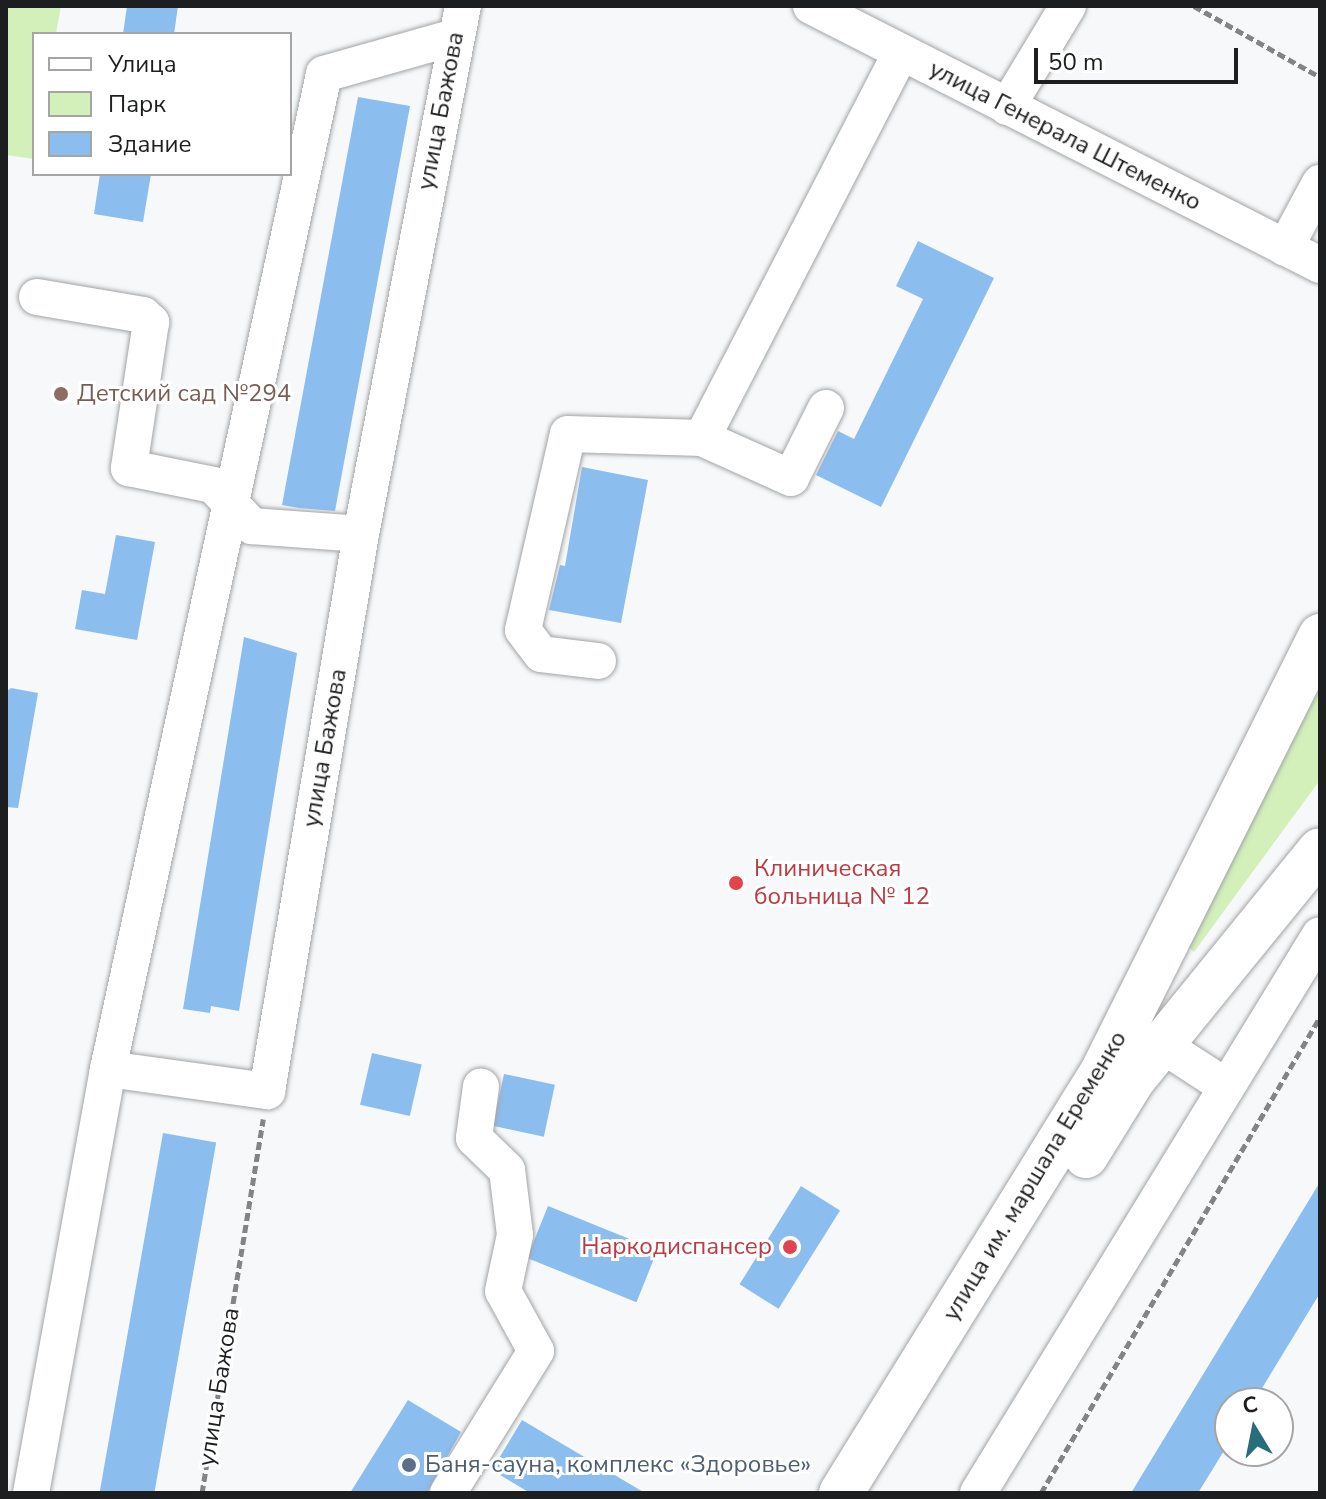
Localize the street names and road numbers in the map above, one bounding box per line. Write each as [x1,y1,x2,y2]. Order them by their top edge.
street label: улица Бажова [412,30,470,192]
street label: улица Генерала Штеменко [924,55,1206,217]
street label: улица Бажова [297,667,353,829]
street label: улица им. маршала Еременко [937,1026,1133,1326]
street label: улица Бажова [192,1306,246,1468]

